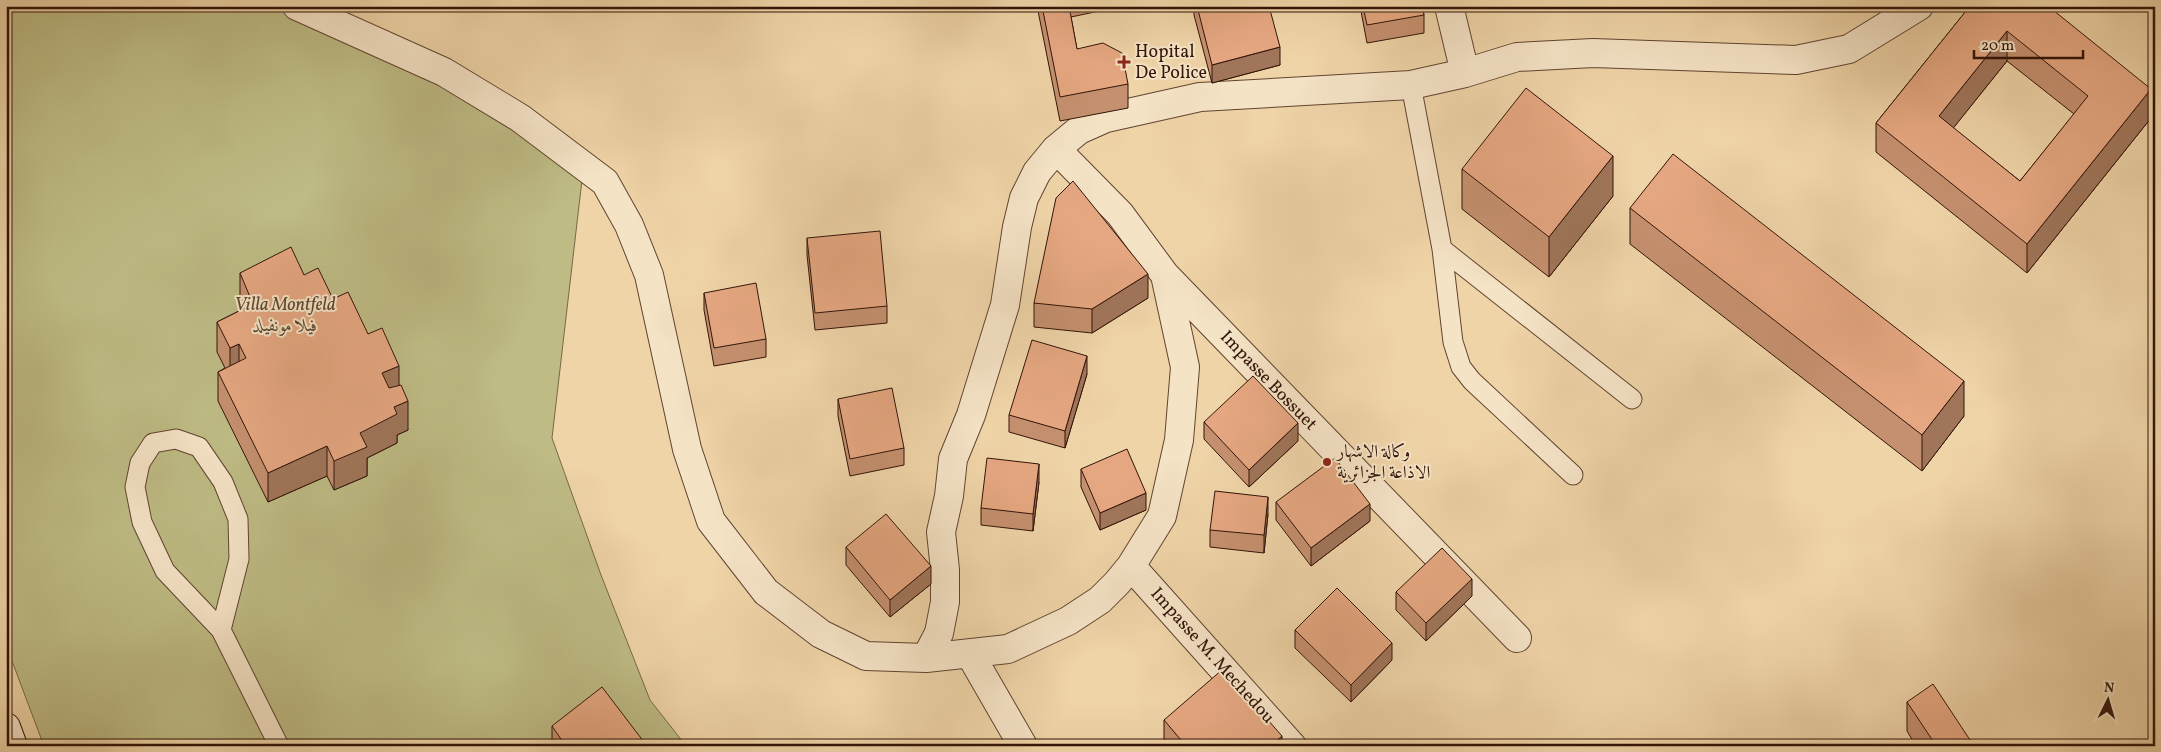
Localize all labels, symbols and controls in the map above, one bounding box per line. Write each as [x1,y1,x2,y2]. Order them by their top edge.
scale bar [1974,28,2082,60]
text: 20 m [1981,36,2014,57]
place label: Hopital De Police [1135,40,1207,86]
marker: Hopital De Police [1117,55,1131,69]
park label: Villa Montfeld فيلا مونفيلد [234,293,336,339]
street label: Impasse Bossuet [1214,325,1322,437]
place label: وكالة الاشهار الاذاعة الجزائرية [1335,440,1430,486]
marker: وكالة الاشهار الاذاعة الجزائرية [1321,456,1333,468]
street label: Impasse M. Mechedou [1144,582,1280,730]
north arrow [2084,674,2134,724]
text: N [2103,679,2115,698]

